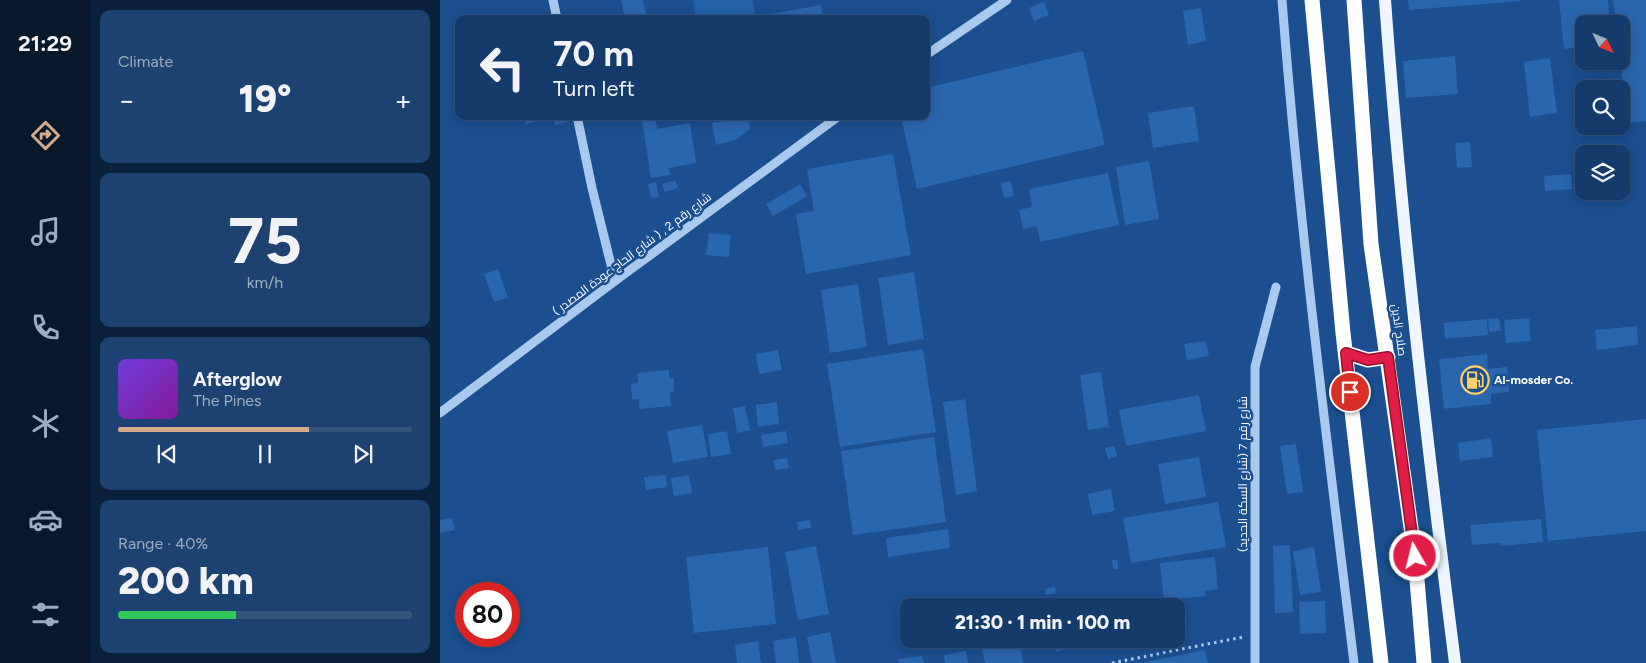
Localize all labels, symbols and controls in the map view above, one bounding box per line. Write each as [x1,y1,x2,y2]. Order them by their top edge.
north arrow [1575,15,1630,70]
map controls [1575,15,1630,200]
text: 21:29 [18,30,72,57]
text: 70 m [553,33,634,75]
icon: left [470,35,535,100]
text: Climate [118,52,173,71]
text: Turn left [553,75,635,102]
text: 19° [238,76,292,122]
button: search [1575,80,1630,135]
text: − [118,83,135,117]
text: + [395,83,412,117]
icon: directions [28,118,63,153]
button: layers [1575,145,1630,200]
street label: شارع رقم 2 , ( شارع الحاج عودة المصدر ) [550,190,715,319]
text: 75 [228,201,302,279]
icon: music [28,214,63,249]
text: km/h [247,273,283,292]
street label: صلاح الدين [1387,303,1410,357]
icon: phone [28,310,63,345]
fuel station icon: Al-mosder Co. [1460,365,1490,395]
text: Afterglow [193,368,282,391]
pin [1329,371,1371,413]
place label: Al-mosder Co. [1494,373,1573,387]
icon: arrive [1336,378,1364,406]
text: The Pines [193,391,262,410]
street label: شارع رقم 7 (شارع السكة الحديد) [1236,396,1251,552]
icon: climate [28,406,63,441]
icon: previous [153,440,181,468]
icon: pause [251,440,279,468]
icon: next [349,440,377,468]
icon: car [28,502,63,537]
position arrow [1388,529,1440,581]
text: Range · 40% [118,534,208,553]
text: 200 km [118,558,254,604]
speed limit sign: 80 [455,582,520,647]
icon: filters [28,597,63,632]
text: 21:30 · 1 min · 100 m [955,611,1130,634]

